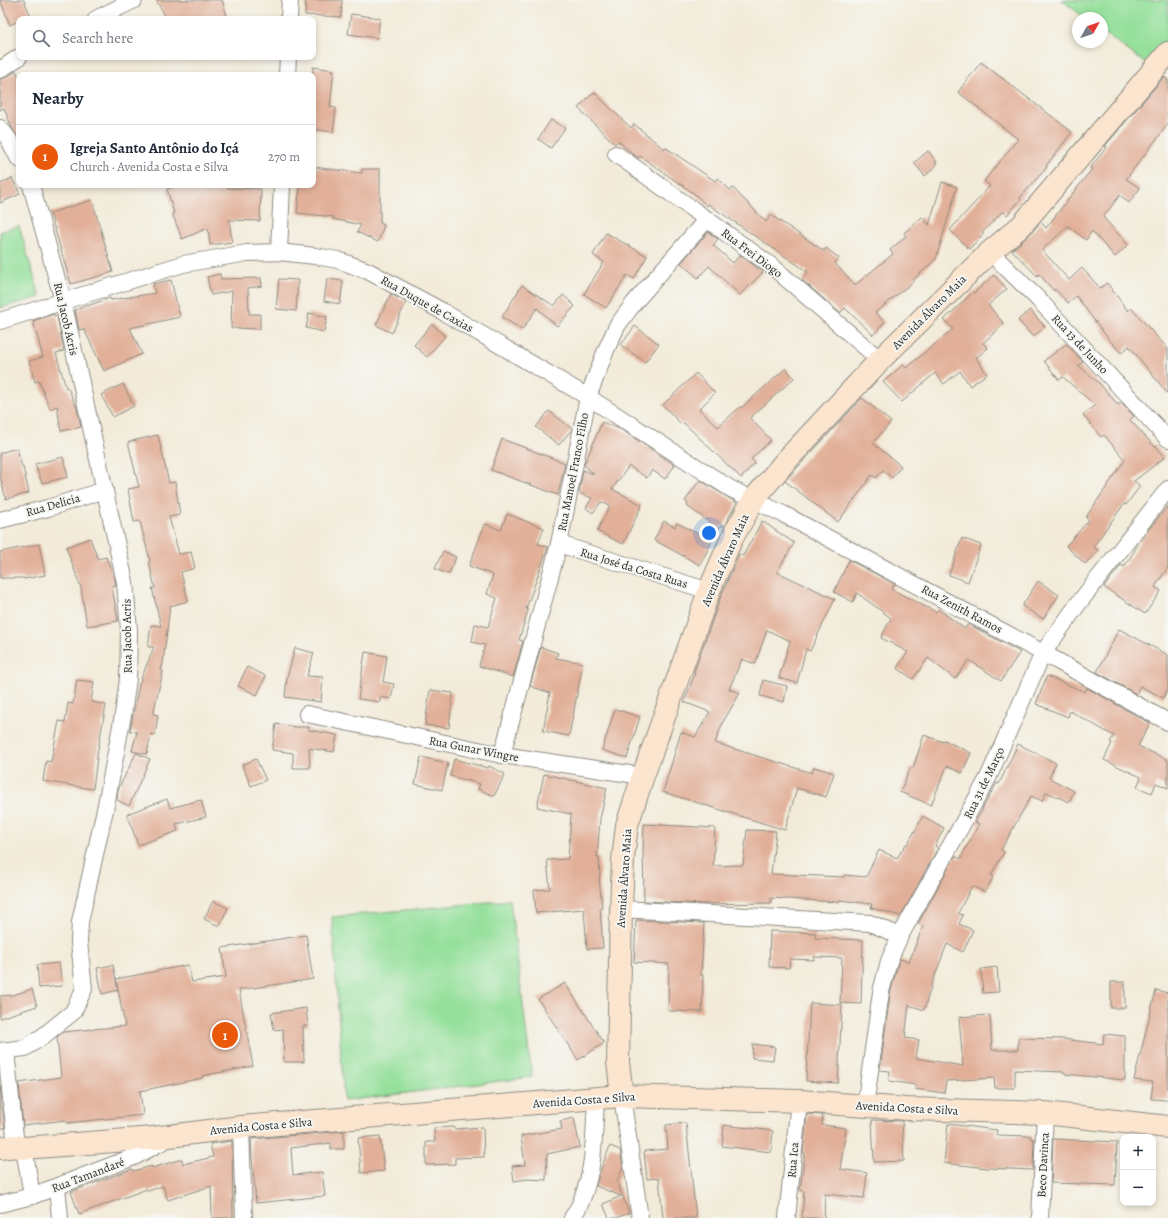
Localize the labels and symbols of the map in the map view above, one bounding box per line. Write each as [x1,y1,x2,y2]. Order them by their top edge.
north arrow [1072,12,1108,48]
street label: Rua Frei Diogo [718,225,786,281]
street label: Avenida Álvaro Maia [887,271,970,354]
street label: Rua Duque de Caxias [378,272,476,336]
street label: Rua Jacob Acris [50,281,82,357]
street label: Rua 13 de Junho [1048,311,1112,377]
street label: Rua Manoel Franco Filho [554,411,592,533]
street label: Rua Delícia [24,490,82,520]
street label: Avenida Álvaro Maia [697,511,753,610]
your location [699,523,719,543]
street label: Rua José da Costa Ruas [578,544,690,592]
street label: Rua Zenith Ramos [919,581,1005,637]
street label: Rua Jacob Acris [118,598,136,673]
street label: Rua Gunar Wingre [428,732,520,766]
street label: Rua 31 de Março [960,744,1008,822]
street label: Avenida Álvaro Maia [612,827,635,929]
pin: 1 [212,1020,238,1050]
street label: Avenida Costa e Silva [531,1088,636,1112]
street label: Avenida Costa e Silva [854,1097,959,1119]
street label: Avenida Costa e Silva [208,1114,313,1139]
street label: Beco Davinca [1033,1132,1053,1198]
street label: Rua Ica [783,1141,803,1179]
street label: Rua Tamandaré [49,1154,127,1196]

